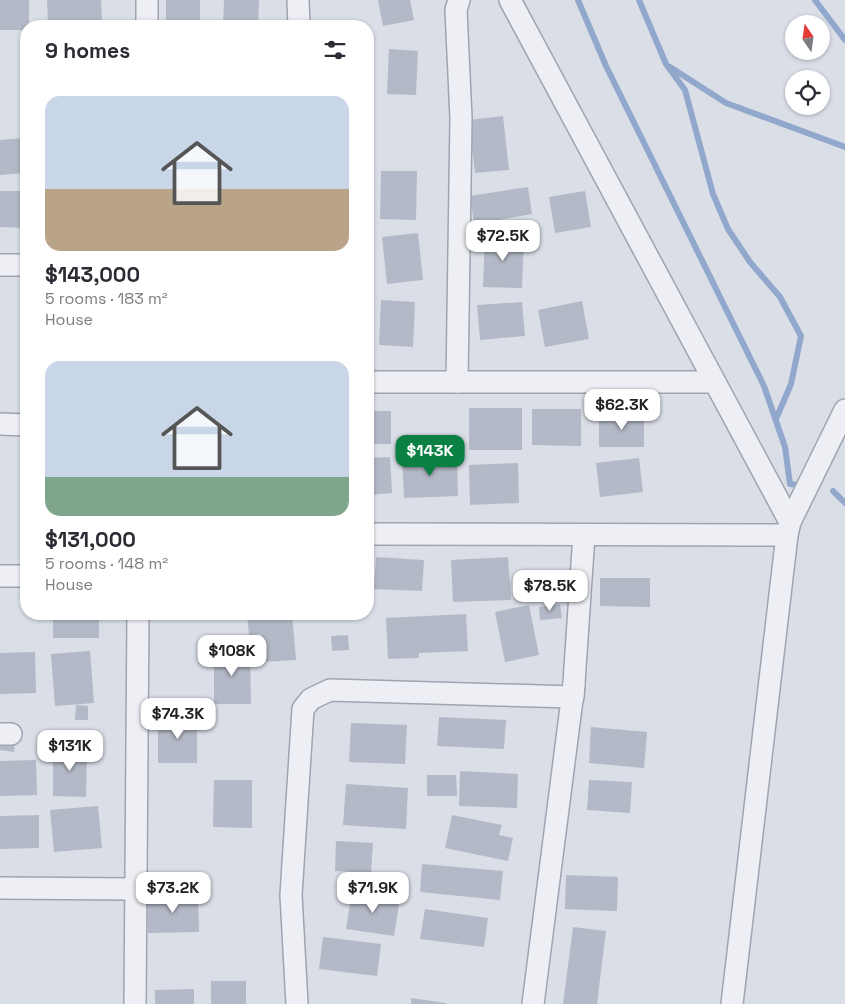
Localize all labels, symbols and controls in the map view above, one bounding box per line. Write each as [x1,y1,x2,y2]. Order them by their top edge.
north arrow [785,15,830,60]
map controls [785,15,830,115]
icon: filters [321,36,349,64]
text: 9 homes [45,37,130,64]
button: locate [785,70,830,115]
icon: home [152,128,242,218]
pin: $72.5K [462,220,544,262]
text: $72.5K [477,225,529,246]
text: $143,000 [45,261,140,288]
text: 5 rooms · 183 m² [45,288,168,309]
text: House [45,309,93,330]
pin: $62.3K [581,388,663,431]
icon: home [152,393,242,483]
text: $62.3K [595,394,649,415]
pin: $143K [395,434,465,477]
text: $143K [407,440,453,461]
text: $131,000 [45,526,136,553]
text: 5 rooms · 148 m² [45,553,168,574]
pin: $78.5K [509,570,591,612]
text: House [45,574,93,595]
text: $78.5K [524,575,576,596]
pin: $108K [197,634,267,677]
text: $108K [209,640,255,661]
pin: $74.3K [137,698,219,740]
text: $74.3K [152,703,204,724]
pin: $131K [35,730,105,772]
text: $131K [48,735,92,756]
pin: $73.2K [132,872,214,914]
pin: $71.9K [332,872,414,914]
text: $73.2K [147,877,199,898]
text: $71.9K [348,877,398,898]

